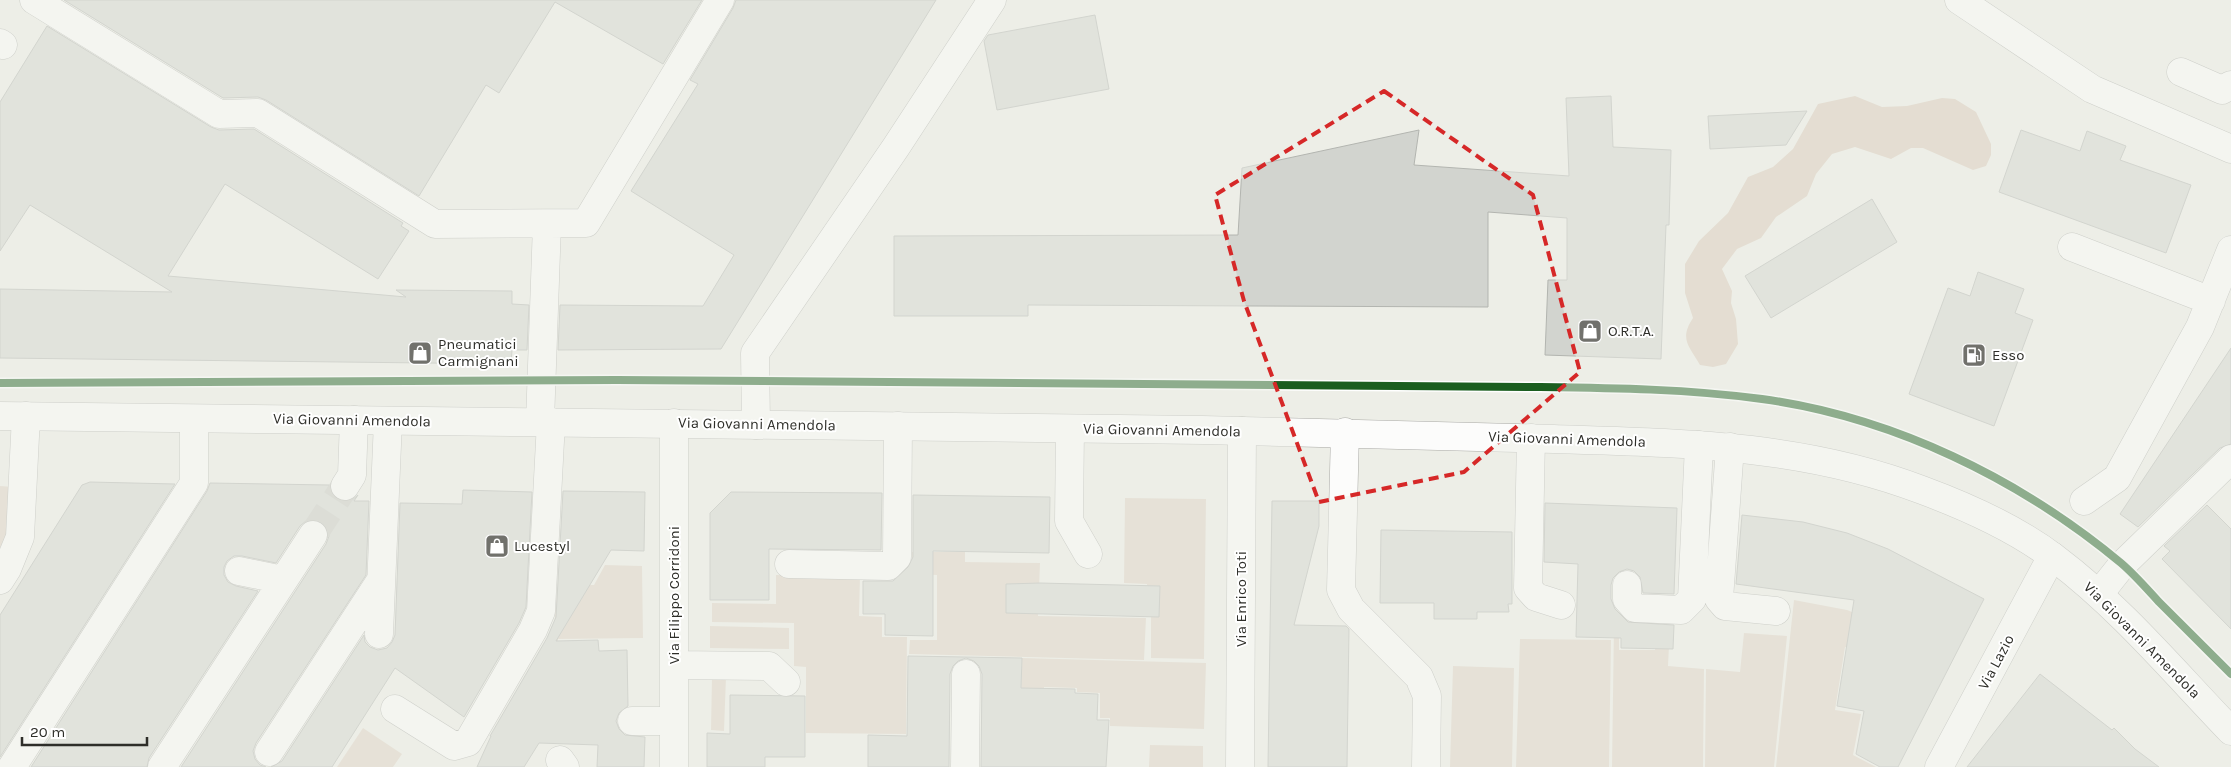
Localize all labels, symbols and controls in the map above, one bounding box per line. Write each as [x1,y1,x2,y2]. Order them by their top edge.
shop icon: O.R.T.A. [1577,318,1603,344]
place label: O.R.T.A. [1608,322,1654,340]
place label: Pneumatici Carmignani [438,335,519,370]
shop icon: Pneumatici Carmignani [407,340,433,366]
fuel station icon: Esso [1961,342,1987,368]
place label: Esso [1992,346,2024,364]
street label: Via Giovanni Amendola [273,410,431,430]
street label: Via Giovanni Amendola [678,414,836,434]
street label: Via Giovanni Amendola [1083,420,1241,440]
street label: Via Giovanni Amendola [1488,427,1646,451]
street label: Via Filippo Corridoni [665,526,683,664]
shop icon: Lucestyl [484,533,510,559]
place label: Lucestyl [514,537,570,555]
street label: Via Enrico Toti [1232,551,1250,647]
street label: Via Giovanni Amendola [2080,578,2204,702]
street label: Via Lazio [1974,631,2018,693]
scale bar [22,714,148,746]
text: 20 m [30,723,65,741]

